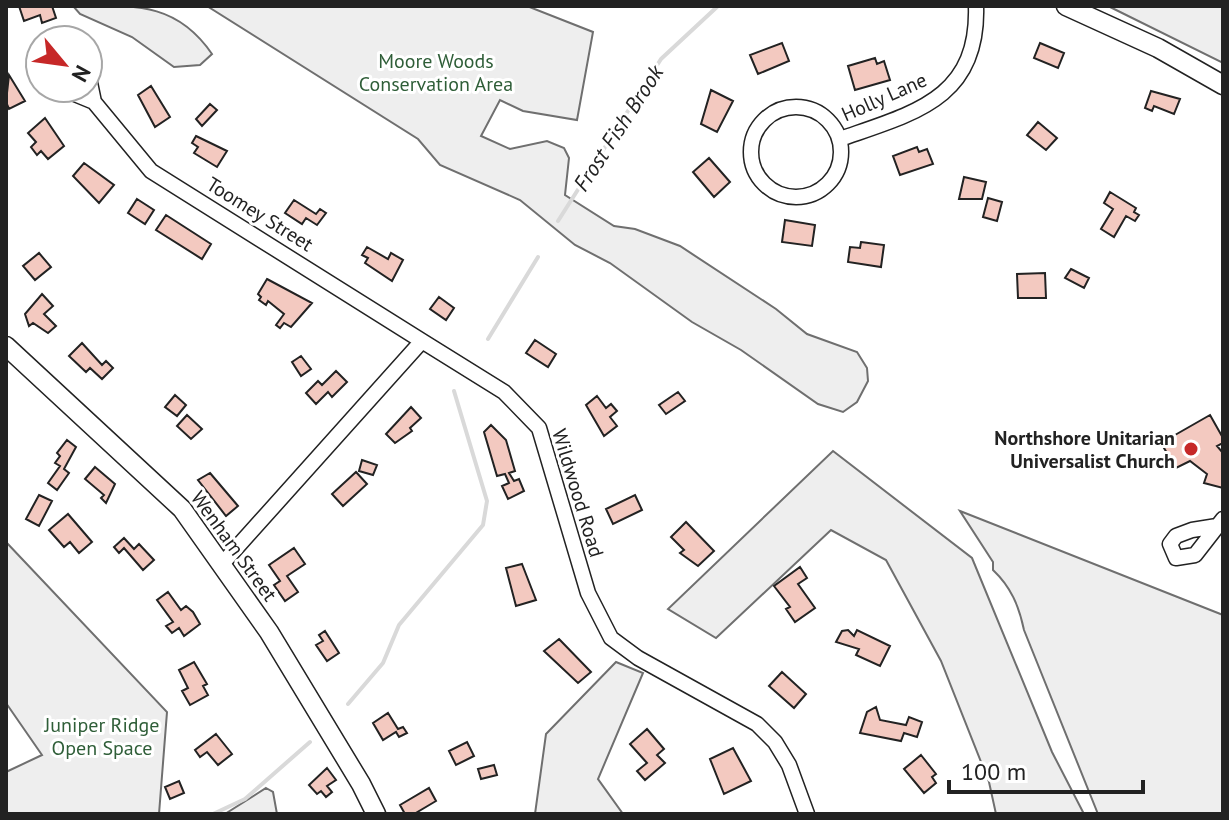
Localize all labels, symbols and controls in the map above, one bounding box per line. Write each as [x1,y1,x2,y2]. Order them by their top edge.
north arrow [24,24,104,104]
park label: Moore Woods Conservation Area [359,48,513,97]
water label: Frost Fish Brook [567,59,670,196]
text: N [66,61,97,87]
street label: Holly Lane [837,67,931,127]
street label: Toomey Street [202,171,318,257]
place label: Northshore Unitarian Universalist Church [994,425,1175,474]
street label: Wildwood Road [546,426,610,560]
marker: Northshore Unitarian Universalist Church [1182,440,1200,458]
street label: Wenham Street [185,486,283,607]
park label: Juniper Ridge Open Space [44,712,159,761]
scale bar [949,744,1143,794]
text: 100 m [961,756,1026,787]

